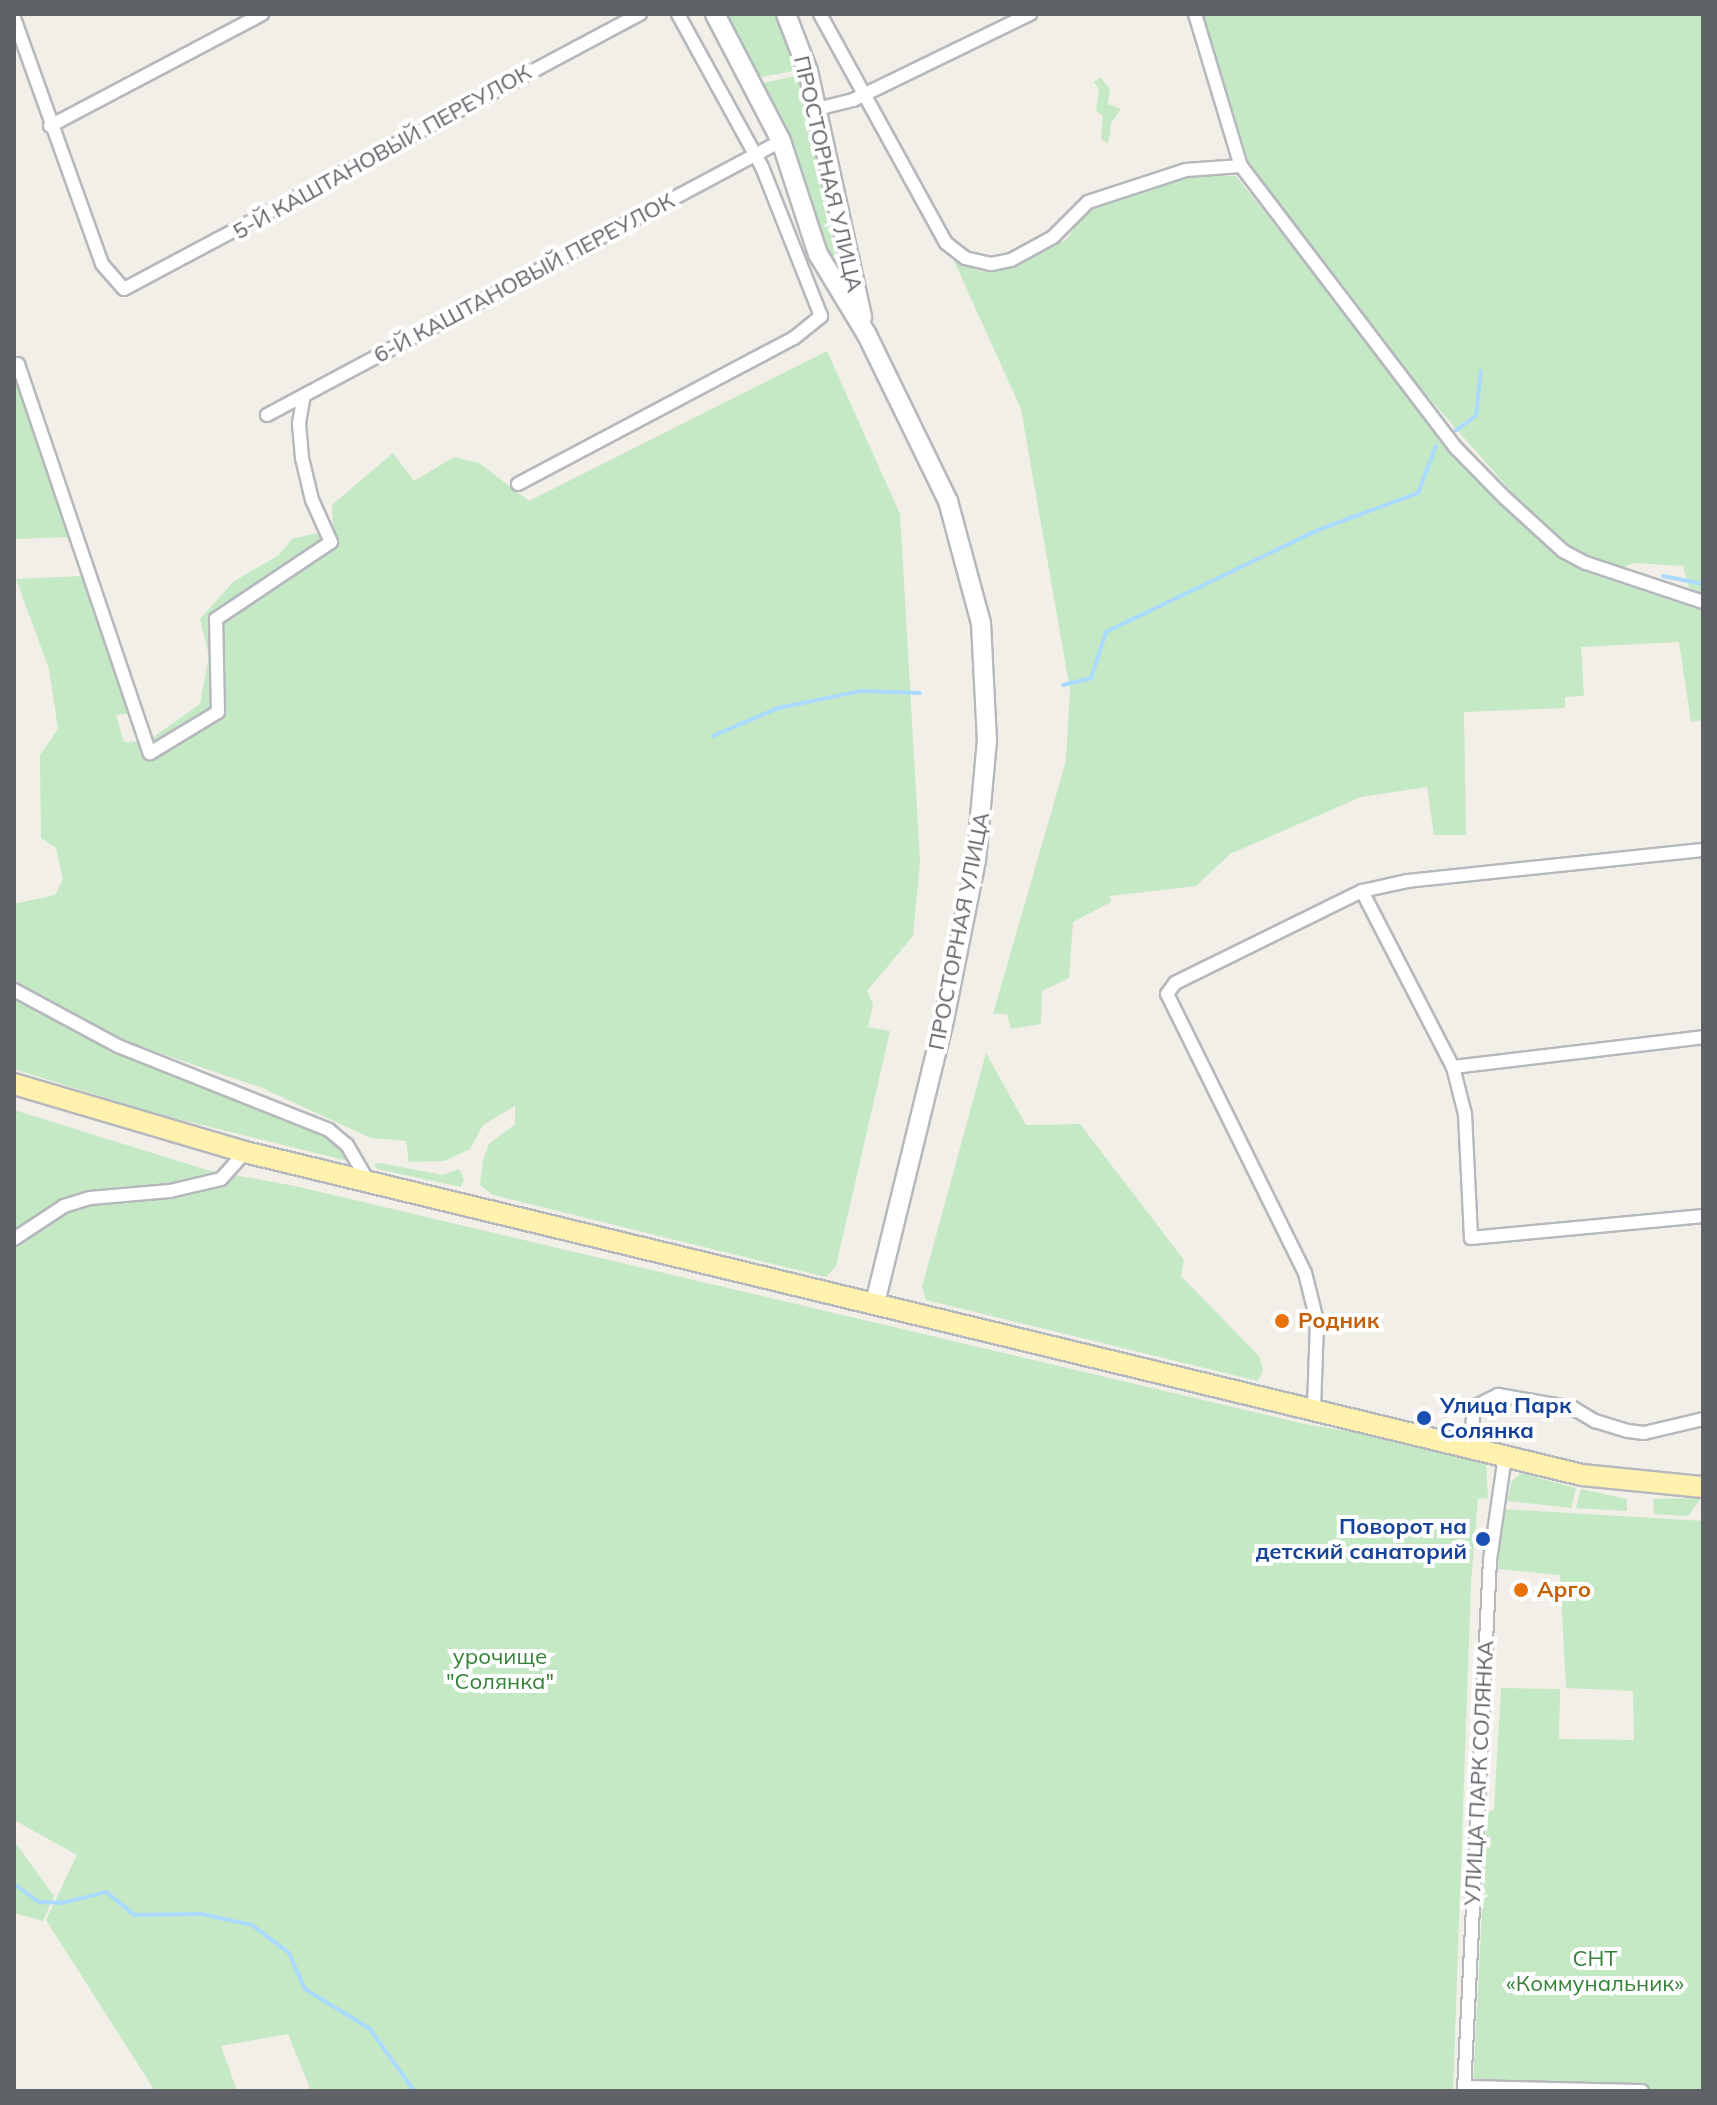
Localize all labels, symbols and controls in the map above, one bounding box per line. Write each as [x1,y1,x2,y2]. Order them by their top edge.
street label: ПРОСТОРНАЯ УЛИЦА [788,53,868,295]
street label: 5-Й КАШТАНОВЫЙ ПЕРЕУЛОК [228,59,536,245]
street label: 6-Й КАШТАНОВЫЙ ПЕРЕУЛОК [369,187,679,369]
street label: ПРОСТОРНАЯ УЛИЦА [923,810,995,1052]
place label: Родник [1298,1308,1379,1334]
marker: Родник [1273,1312,1291,1330]
place label: Улица Парк Солянка [1440,1392,1571,1444]
marker: Улица Парк Солянка [1415,1409,1433,1427]
place label: Поворот на детский санаторий [1255,1513,1467,1564]
marker: Поворот на детский санаторий [1474,1530,1492,1548]
place label: Арго [1537,1577,1591,1603]
marker: Арго [1512,1581,1530,1599]
street label: УЛИЦА ПАРК СОЛЯНКА [1459,1640,1499,1906]
park label: урочище "Солянка" [446,1643,554,1694]
park label: СНТ «Коммунальник» [1506,1945,1684,1996]

